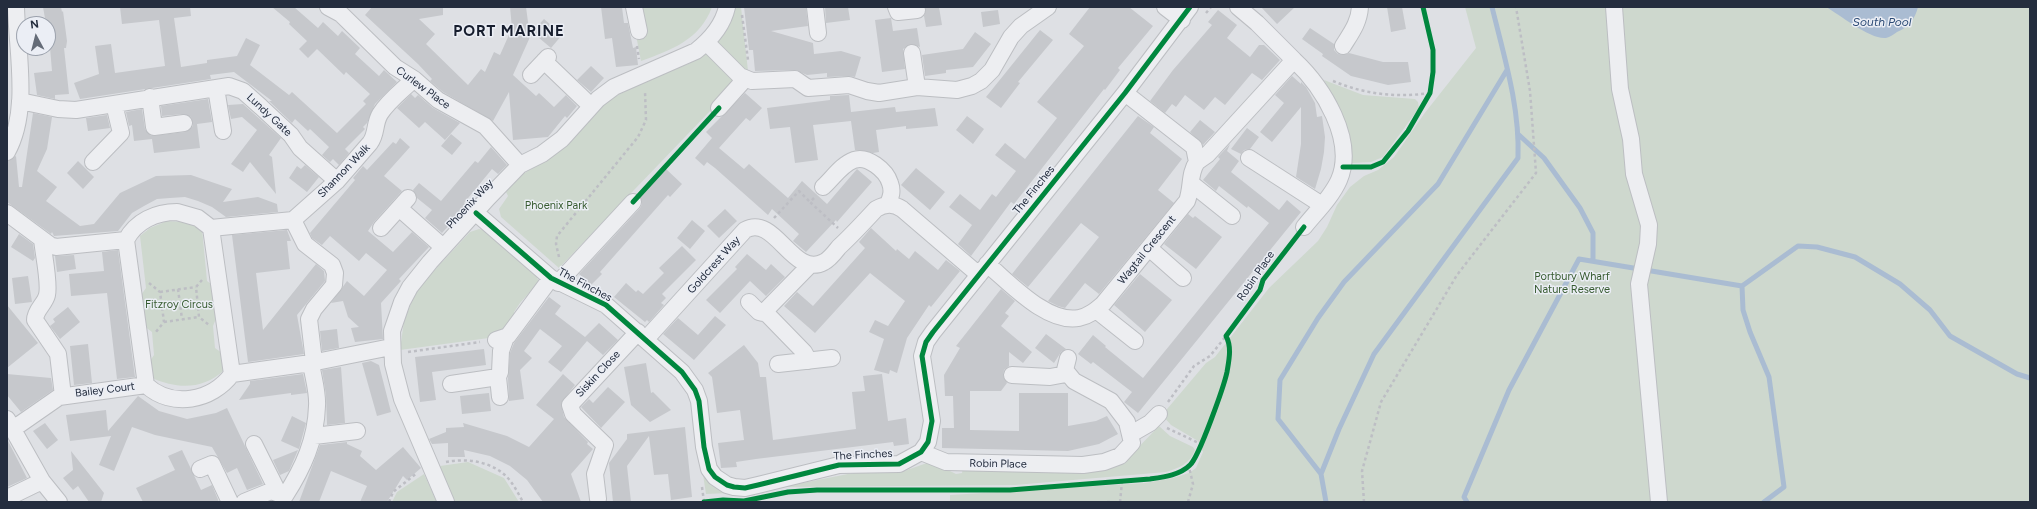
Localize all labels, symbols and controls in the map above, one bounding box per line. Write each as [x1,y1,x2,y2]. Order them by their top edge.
water label: South Pool [1853,15,1911,29]
north arrow [16,16,56,56]
text: N [30,18,40,32]
district label: PORT MARINE [453,23,565,41]
street label: Curlew Place [393,64,453,112]
street label: Lundy Gate [244,91,294,139]
street label: Shannon Walk [315,141,373,201]
street label: The Finches [1010,163,1058,217]
street label: Phoenix Way [444,176,496,232]
park label: Phoenix Park [525,199,587,213]
street label: Wagtail Crescent [1115,213,1179,287]
street label: Goldcrest Way [685,234,743,296]
street label: Robin Place [1234,248,1278,304]
street label: The Finches [556,265,614,305]
park label: Portbury Wharf Nature Reserve [1534,270,1610,296]
park label: Fitzroy Circus [145,298,213,312]
street label: Siskin Close [573,348,623,400]
street label: Bailey Court [74,380,136,400]
street label: The Finches [833,447,893,463]
street label: Robin Place [969,457,1027,471]

